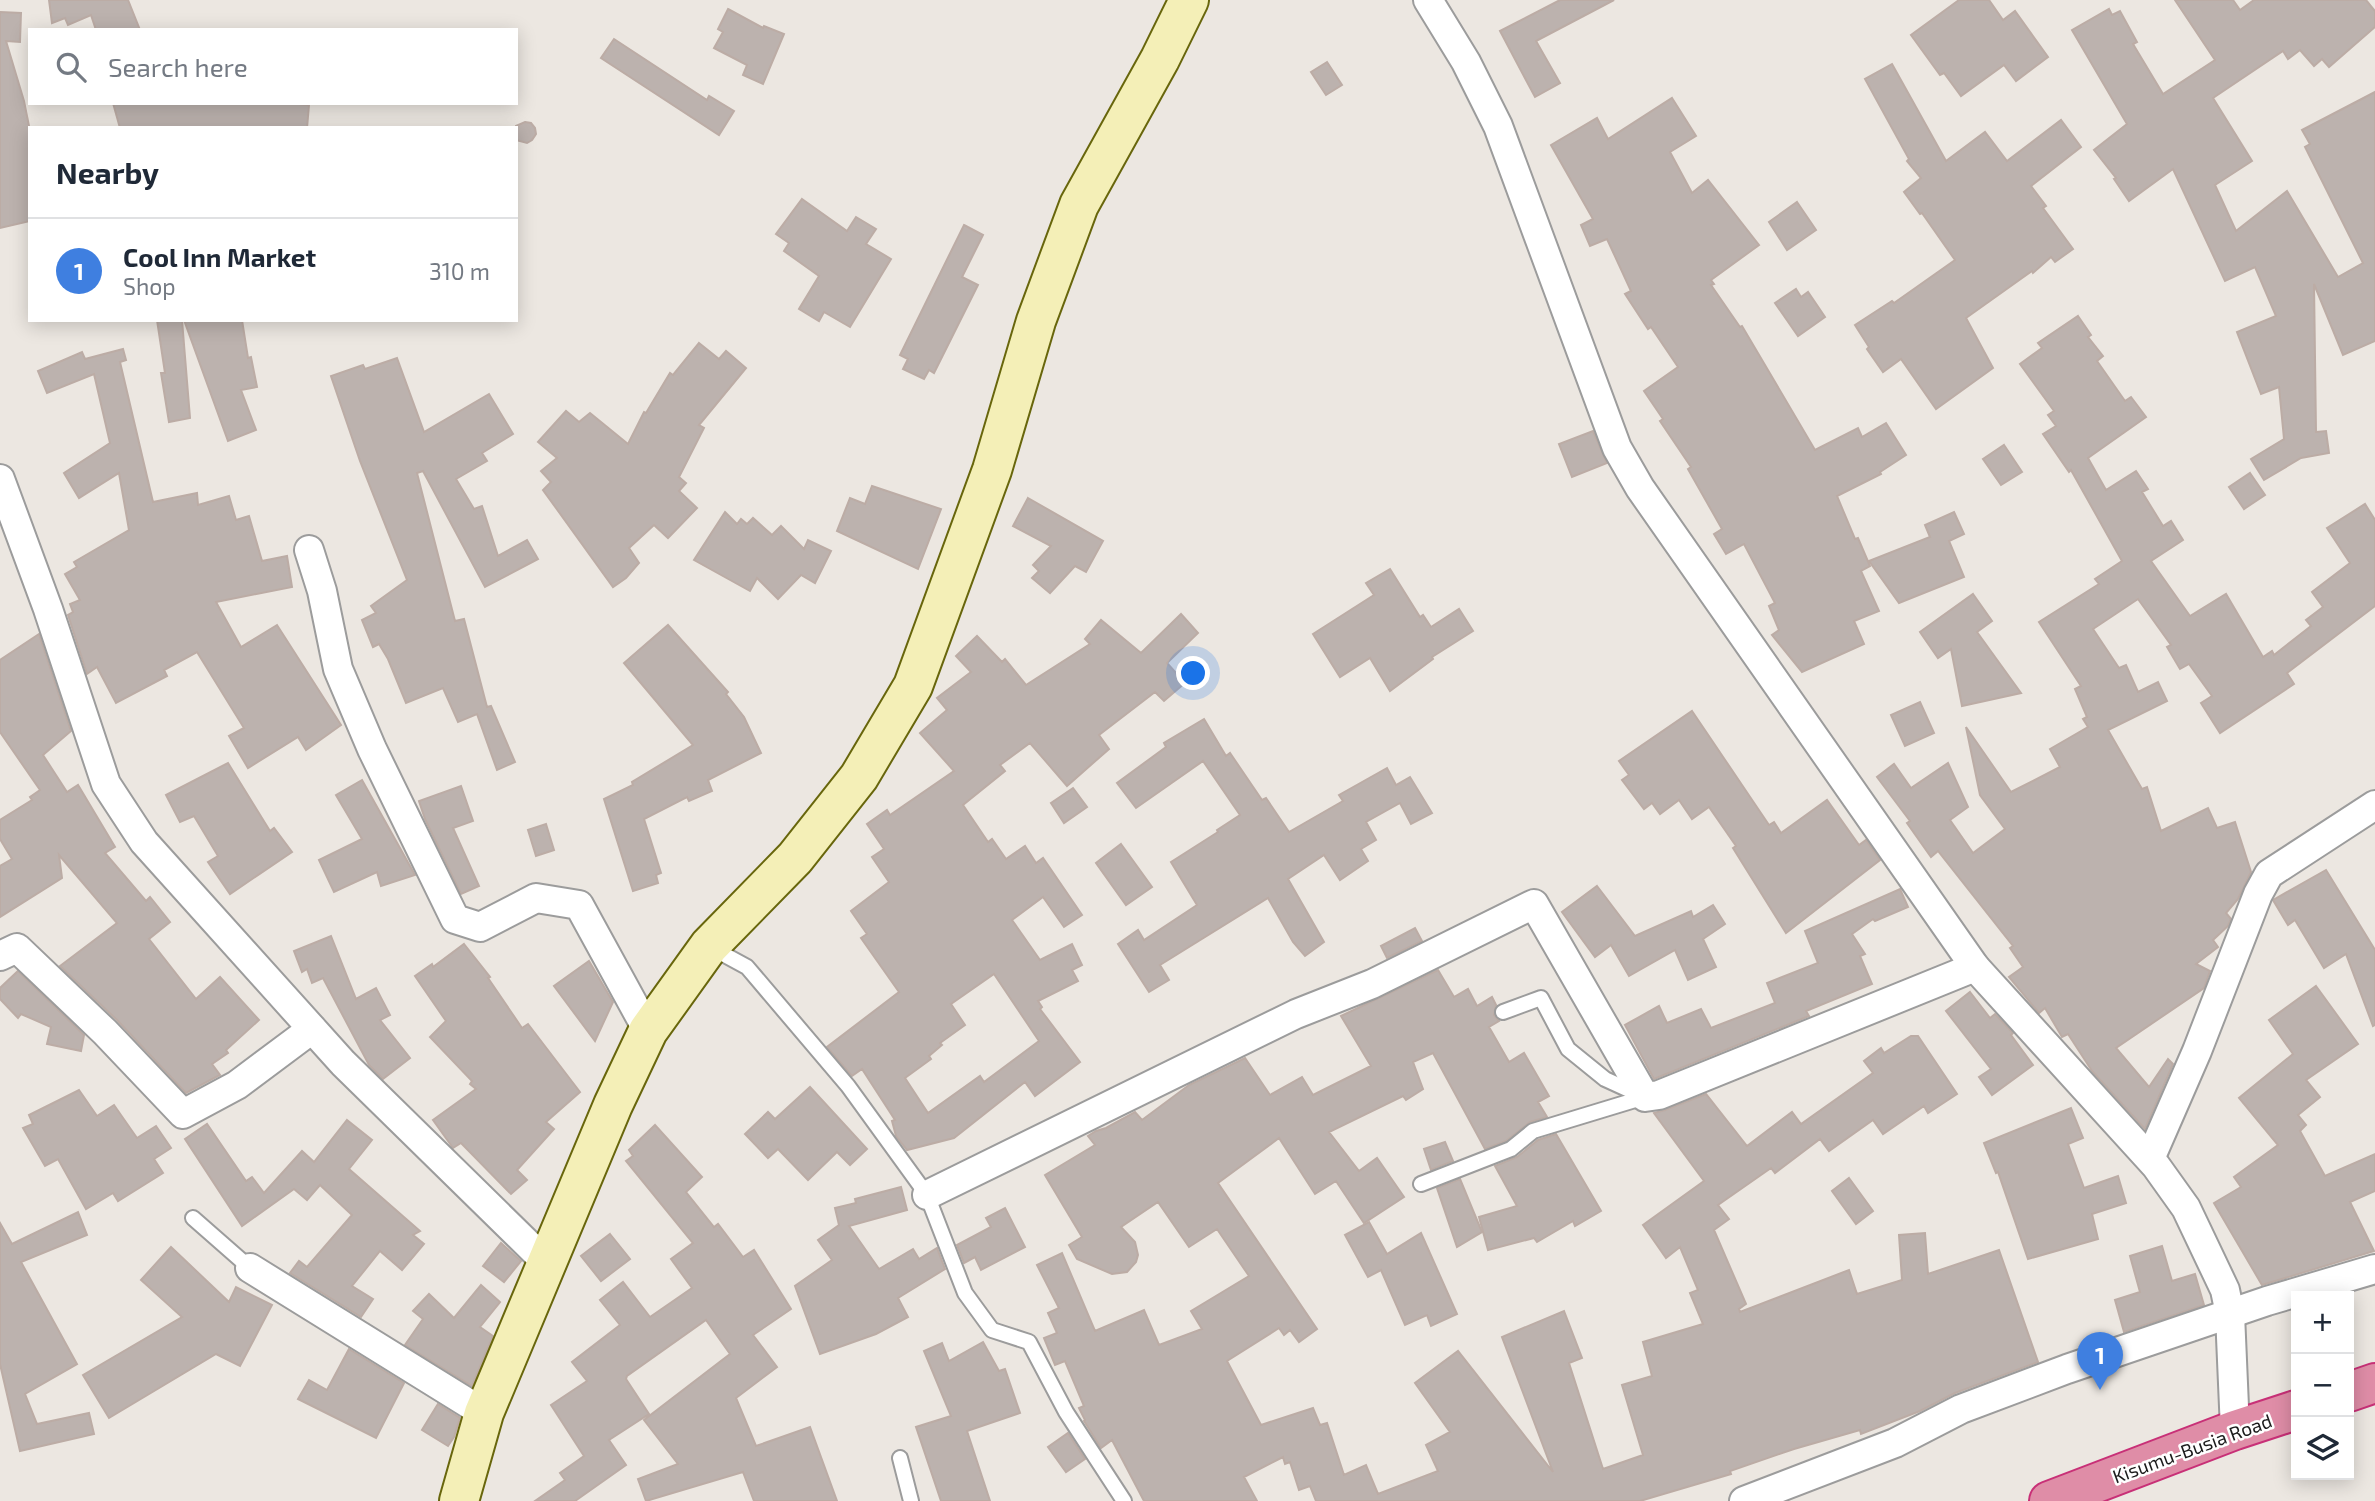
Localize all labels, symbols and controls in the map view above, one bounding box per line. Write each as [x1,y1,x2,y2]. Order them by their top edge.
search box [28,28,518,105]
icon: search [52,48,90,86]
text: Search here [108,51,248,82]
text: Nearby [56,154,159,190]
text: Cool Inn Market [123,241,316,272]
text: 1 [74,257,84,285]
text: 310 m [429,257,490,285]
text: Shop [123,272,176,300]
your location [1176,656,1210,690]
map controls [2291,1291,2354,1480]
button: + [2291,1291,2354,1354]
pin: 1 [2077,1332,2123,1390]
button: − [2291,1354,2354,1417]
street label: Kisumu-Busia Road [2109,1408,2275,1488]
button: layers [2291,1417,2354,1480]

